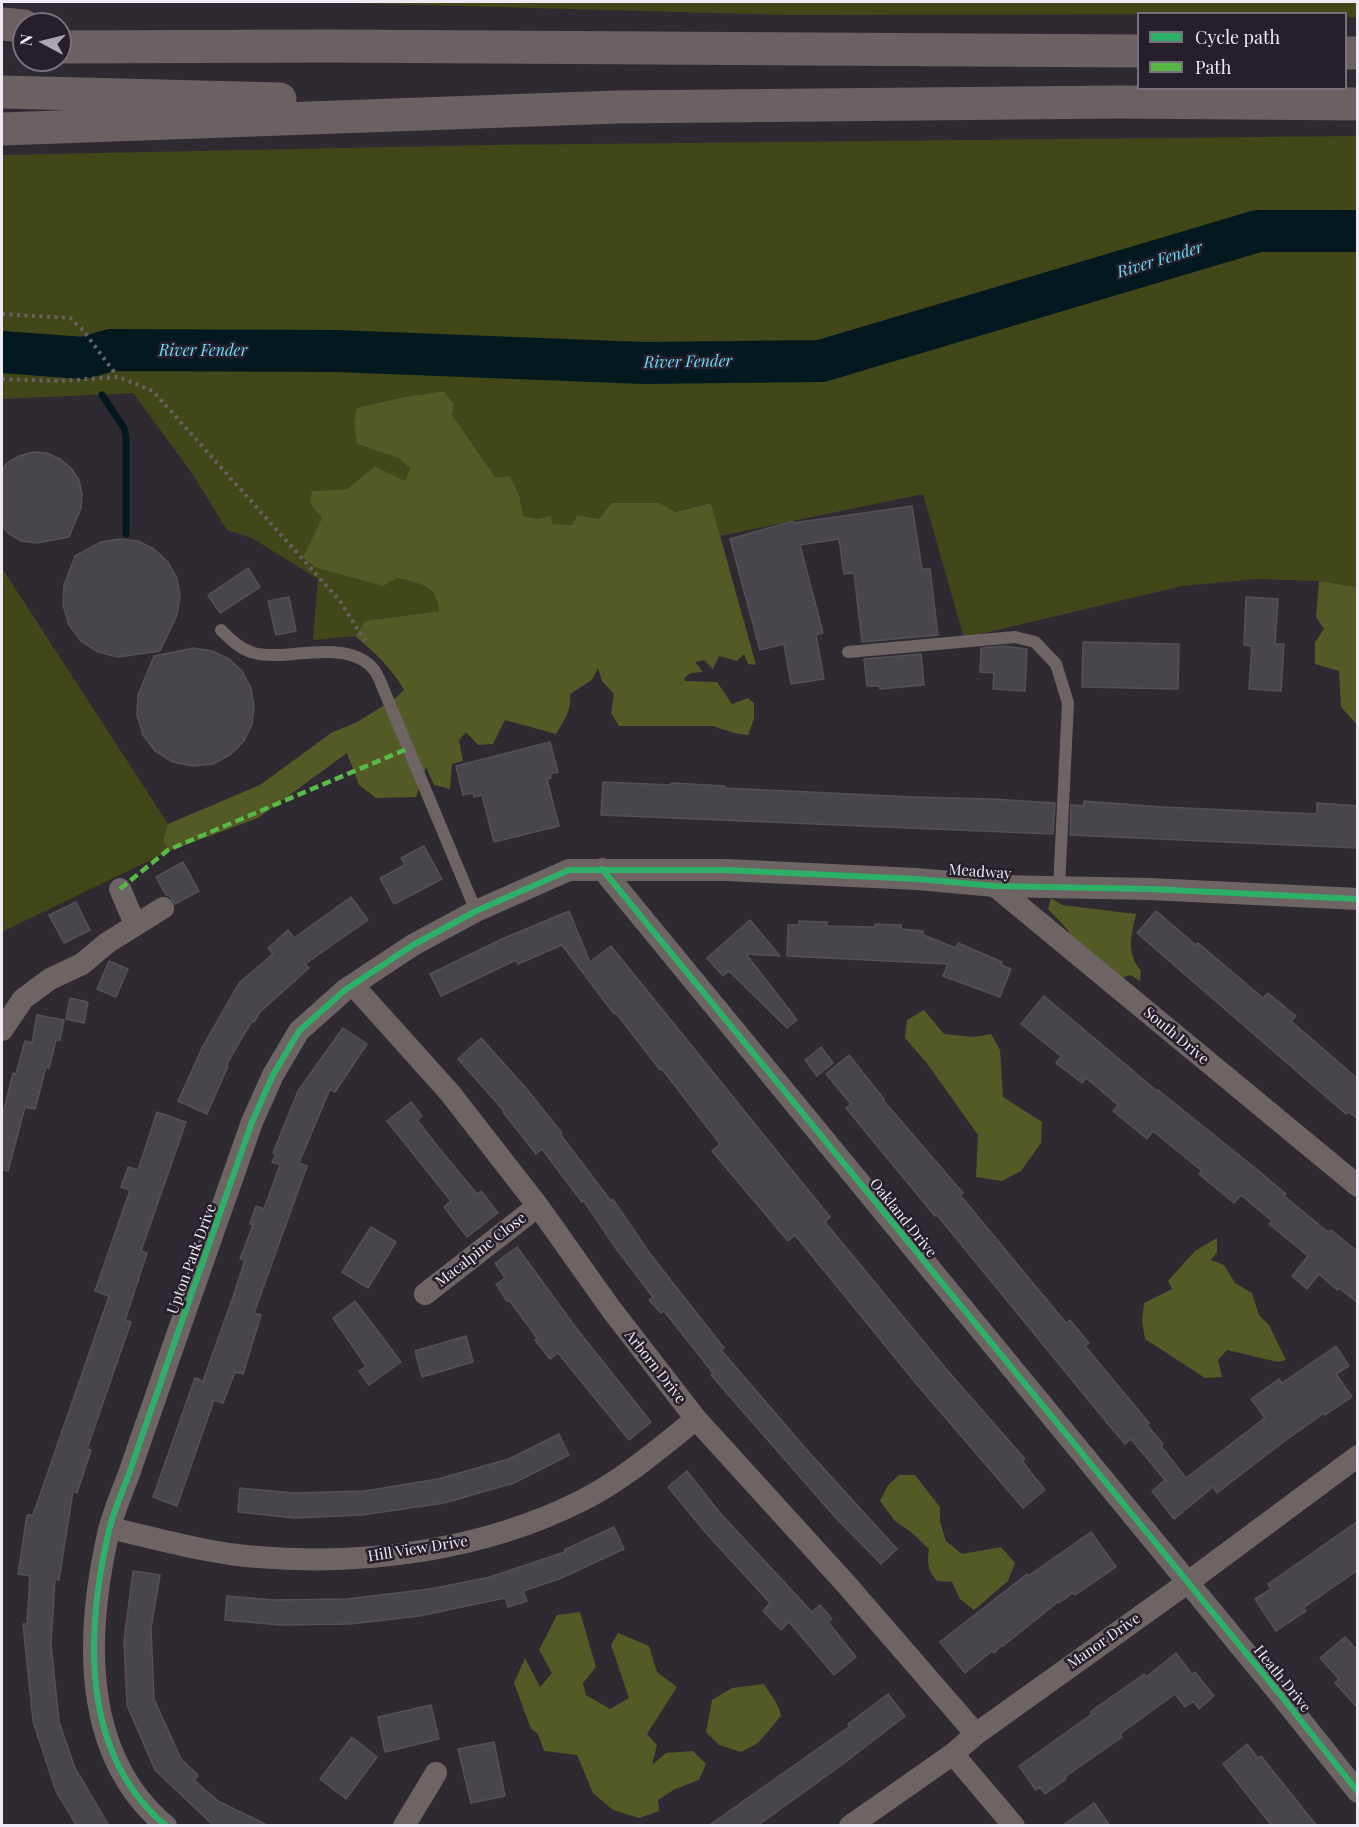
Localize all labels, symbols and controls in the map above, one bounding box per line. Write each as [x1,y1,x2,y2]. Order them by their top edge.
north arrow [12,12,72,72]
legend [1137,12,1347,90]
text: Cycle path [1195,25,1280,49]
text: N [14,33,37,47]
text: Path [1195,55,1231,79]
water label: River Fender [1115,238,1205,282]
water label: River Fender [159,341,247,361]
water label: River Fender [644,352,732,372]
street label: Meadway [948,861,1012,883]
street label: South Drive [1140,1004,1212,1068]
street label: Oakland Drive [866,1175,940,1261]
street label: Upton Park Drive [164,1201,220,1317]
street label: Macalpine Close [432,1209,530,1291]
street label: Arborn Drive [621,1327,689,1407]
street label: Hill View Drive [367,1532,469,1566]
street label: Manor Drive [1064,1609,1144,1673]
street label: Heath Drive [1250,1642,1314,1716]

